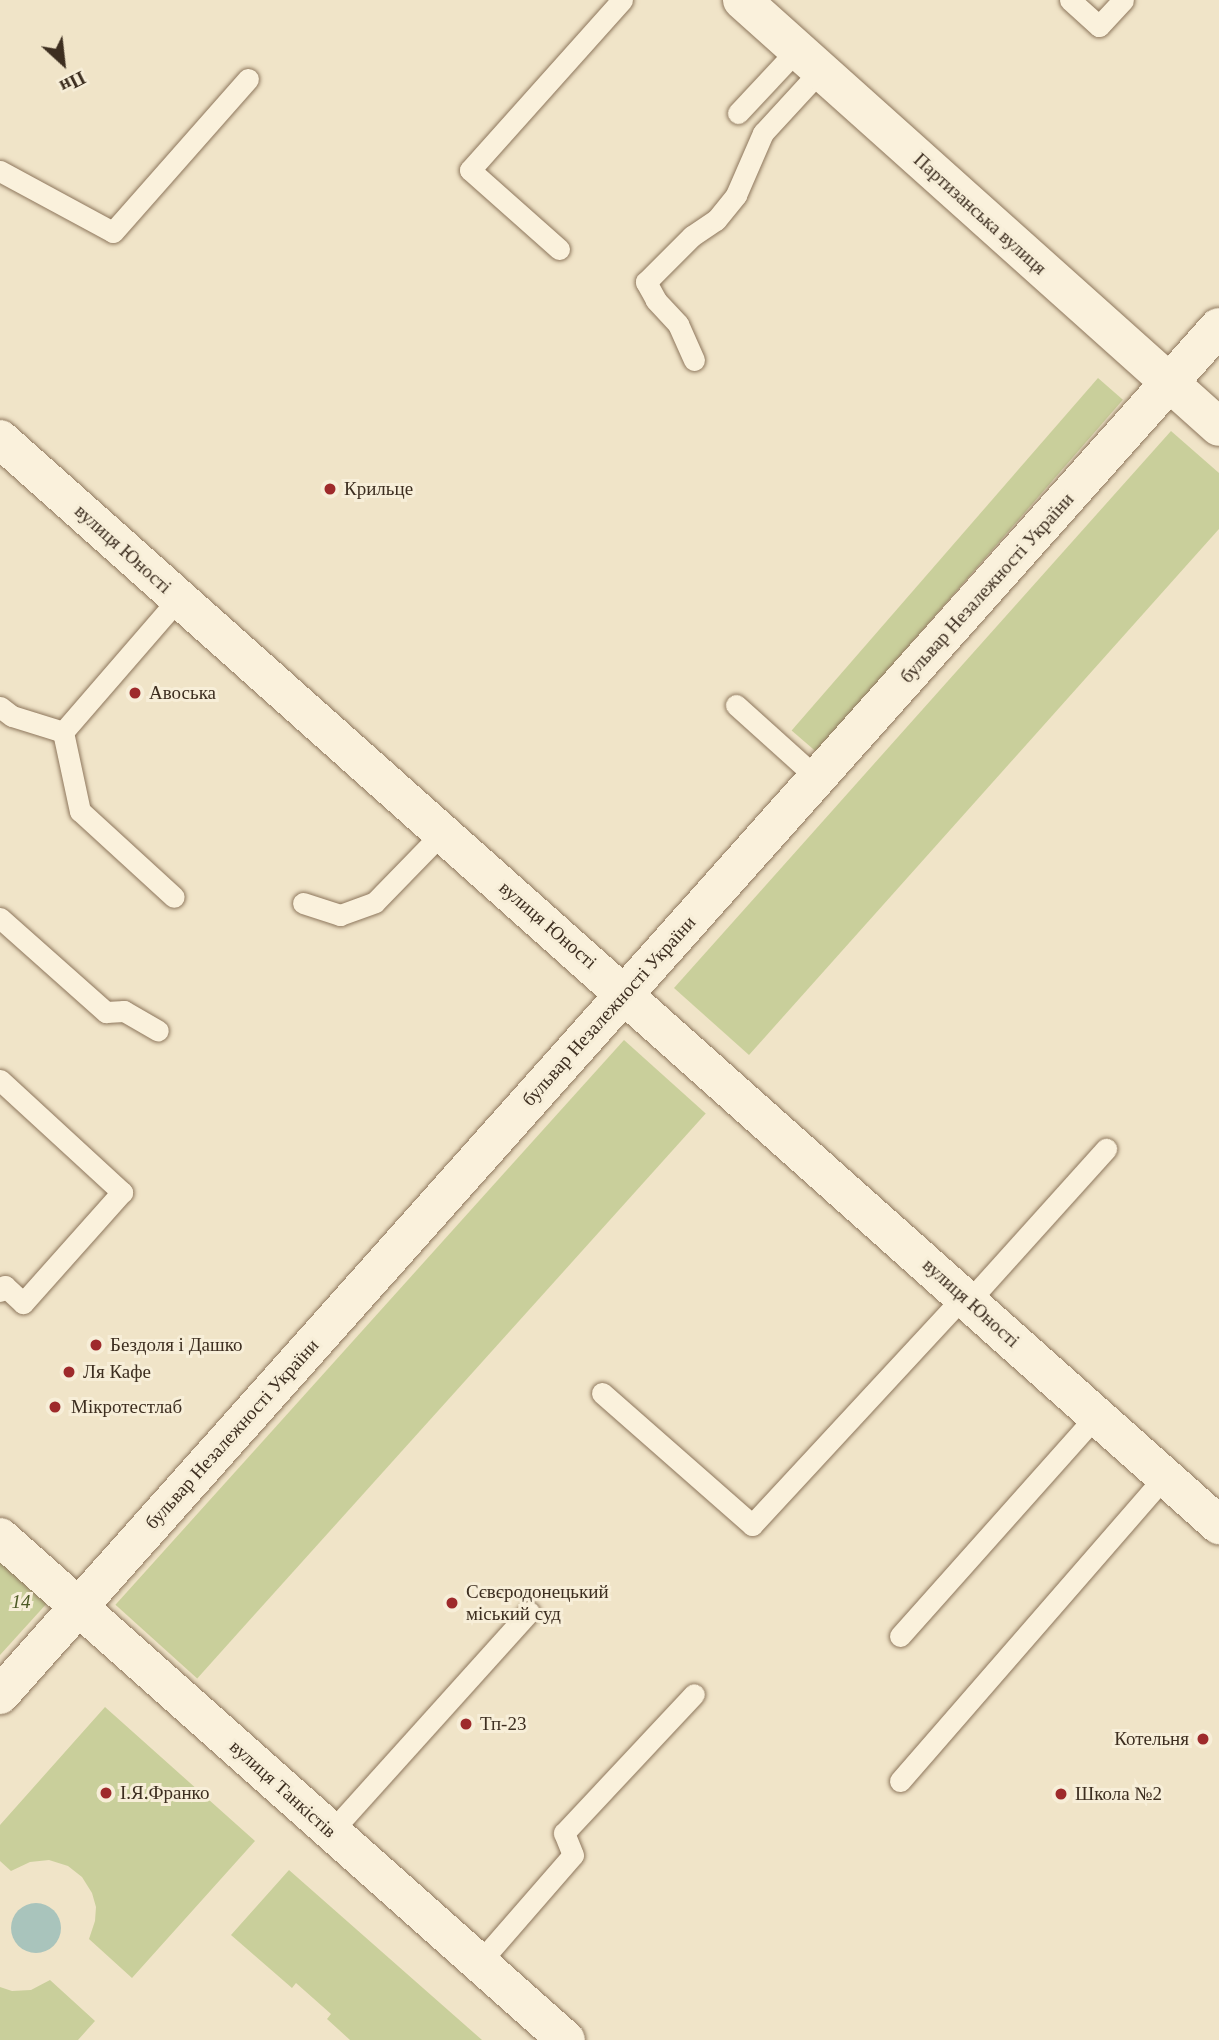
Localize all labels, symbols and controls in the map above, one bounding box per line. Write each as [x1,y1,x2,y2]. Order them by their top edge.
north arrow [28,28,98,98]
text: Пн [57,67,89,97]
street label: Партизанська вулиця [909,148,1051,280]
place label: Крильце [344,478,413,500]
marker: Крильце [322,481,338,497]
street label: бульвар Незалежності України [896,488,1078,688]
street label: вулиця Юності [70,500,176,598]
place label: Авоська [149,682,216,704]
marker: Авоська [127,685,143,701]
street label: вулиця Юності [494,876,602,974]
street label: бульвар Незалежності України [518,911,700,1111]
street label: вулиця Юності [918,1254,1024,1352]
place label: Бездоля і Дашко [110,1334,242,1356]
street label: бульвар Незалежності України [141,1334,323,1534]
marker: Бездоля і Дашко [88,1337,104,1353]
place label: Ля Кафе [83,1361,151,1383]
marker: Ля Кафе [61,1364,77,1380]
place label: Мікротестлаб [71,1396,182,1418]
marker: Мікротестлаб [45,1397,65,1417]
place label: Сєвєродонецький міський суд [466,1581,609,1625]
park label: 14 [12,1591,31,1613]
marker: Сєвєродонецький міський суд [444,1595,460,1611]
place label: Тп-23 [480,1713,526,1735]
marker: Тп-23 [458,1716,474,1732]
place label: Котельня [1114,1728,1189,1750]
marker: Котельня [1195,1731,1211,1747]
street label: вулиця Танкістів [225,1735,341,1843]
place label: І.Я.Франко [120,1782,209,1804]
place label: Школа №2 [1075,1783,1162,1805]
marker: І.Я.Франко [98,1785,114,1801]
marker: Школа №2 [1053,1786,1069,1802]

